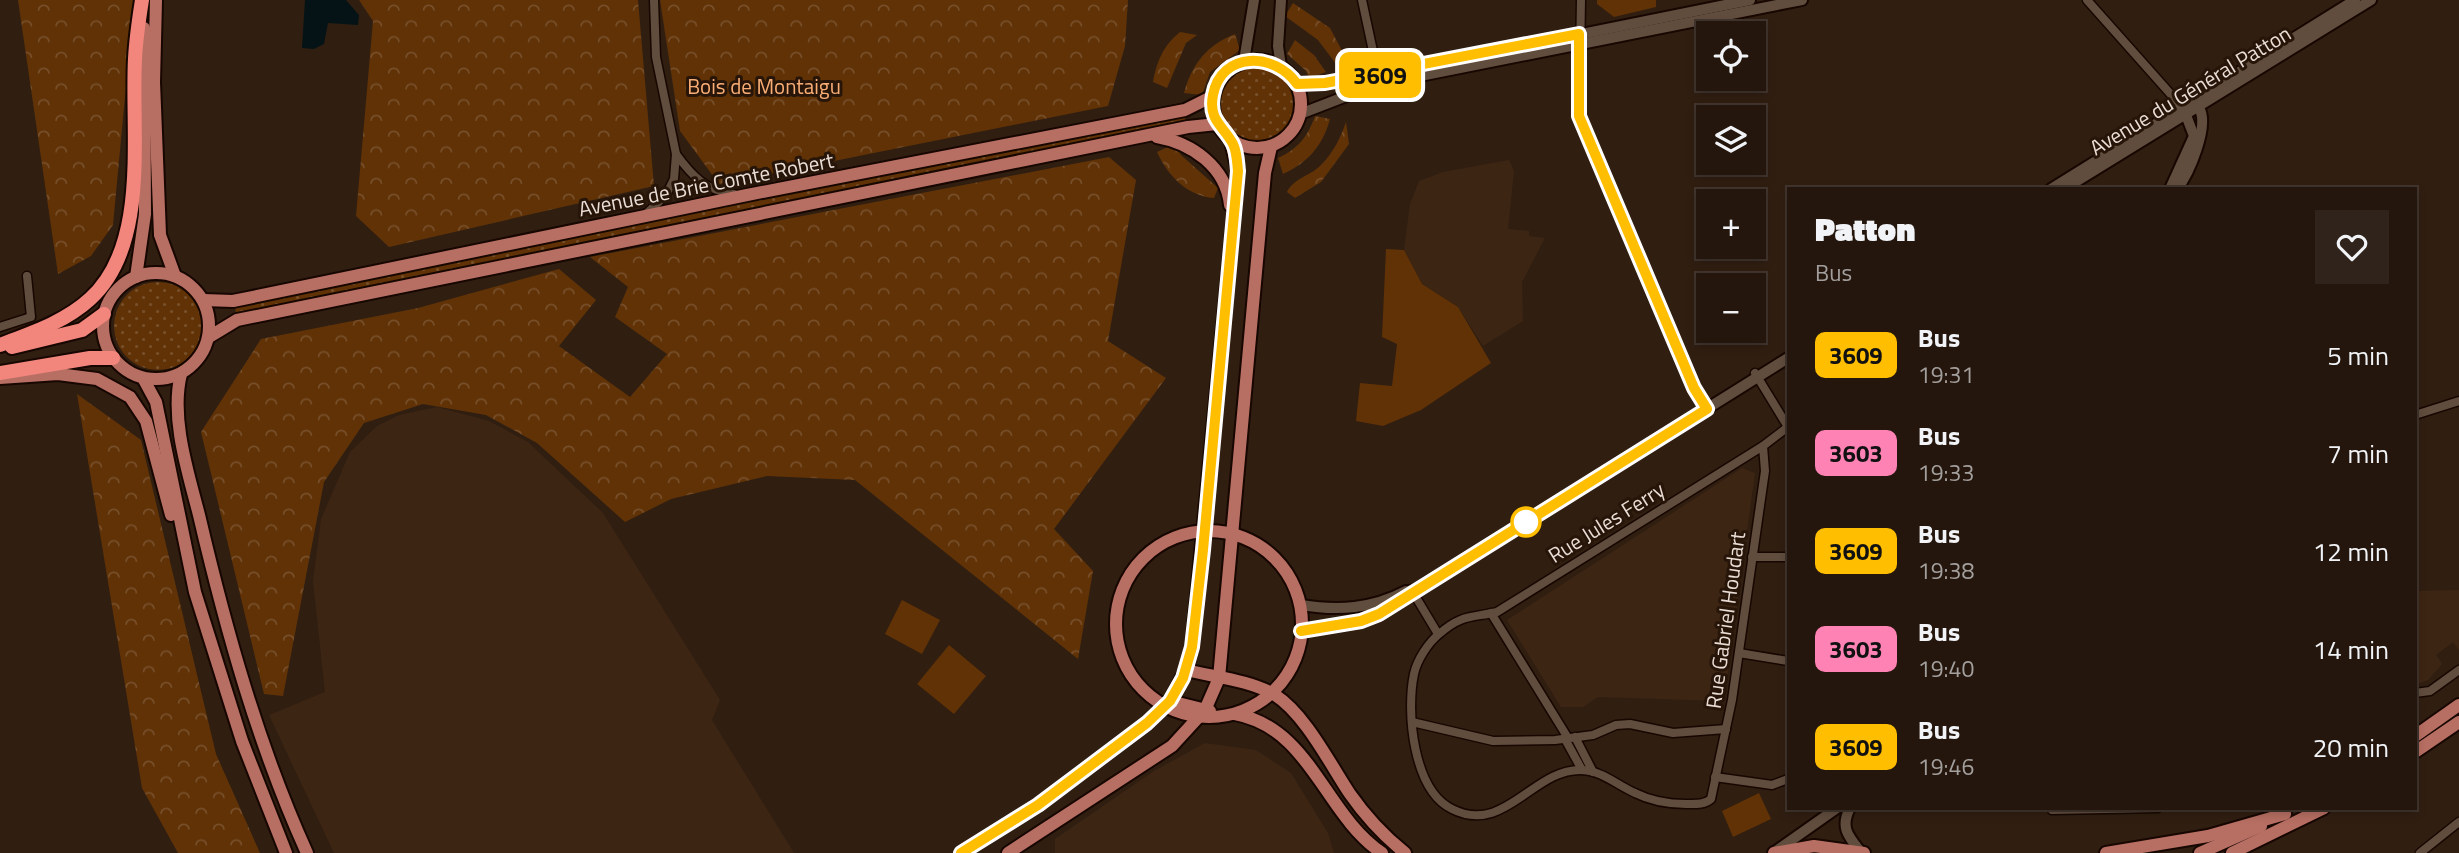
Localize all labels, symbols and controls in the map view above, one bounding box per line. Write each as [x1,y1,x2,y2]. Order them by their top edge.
street label: Avenue du Général Patton [2083,17,2297,163]
map controls [1696,21,1766,343]
button: locate [1696,21,1766,91]
line badge: 3609 [1331,52,1429,98]
text: 3609 [1353,57,1407,93]
park label: Bois de Montaigu [687,70,841,102]
button: layers [1696,105,1766,175]
street label: Avenue de Brie Comte Robert [576,143,837,224]
button: + [1696,189,1766,259]
text: Patton [1815,204,1915,254]
button: heart [2315,210,2389,284]
text: Bus [1815,255,1852,290]
button: − [1696,273,1766,343]
text: Bus [1918,318,1960,357]
text: 5 min [2327,336,2389,375]
text: 3609 [1829,337,1883,373]
text: 19:31 [1918,357,1974,392]
text: Bus [1918,416,1960,455]
text: 7 min [2327,434,2389,473]
text: 3603 [1829,435,1883,471]
text: 19:33 [1918,455,1974,490]
street label: Rue Jules Ferry [1541,473,1671,571]
unlabelled marker [1511,507,1541,537]
text: Bus [1918,514,1960,553]
street label: Rue Gabriel Houdart [1697,529,1753,710]
text: 12 min [2313,532,2389,571]
text: 3609 [1829,533,1883,569]
text: 19:38 [1918,553,1974,588]
text: Bus [1918,612,1960,651]
text: 14 min [2313,630,2389,669]
text: 3603 [1829,631,1883,667]
text: 19:40 [1918,651,1974,686]
text: Bus [1918,710,1960,749]
text: 20 min [2313,728,2389,767]
text: 3609 [1829,729,1883,765]
text: 19:46 [1918,749,1974,784]

